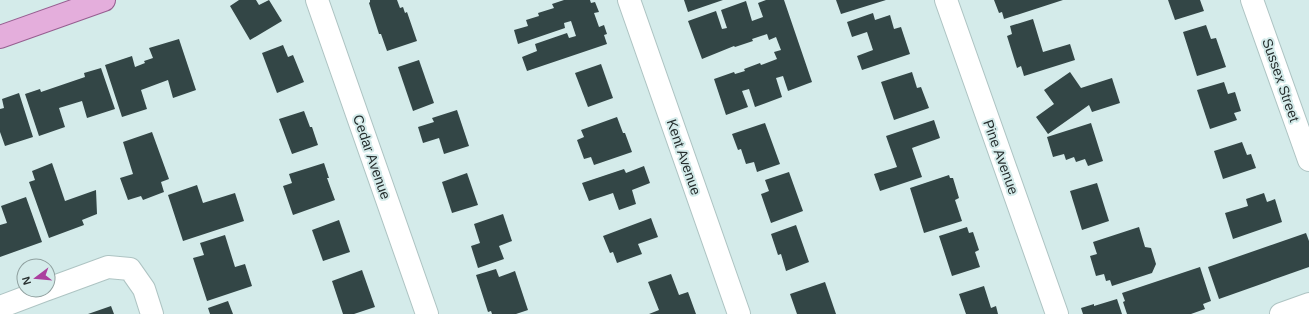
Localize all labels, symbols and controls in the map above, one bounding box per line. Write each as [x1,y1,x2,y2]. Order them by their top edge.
street label: Sussex Street [1259,36,1303,124]
street label: Cedar Avenue [350,113,394,202]
street label: Kent Avenue [664,117,705,197]
street label: Pine Avenue [980,117,1022,197]
north arrow [16,258,56,298]
text: N [20,275,33,286]

